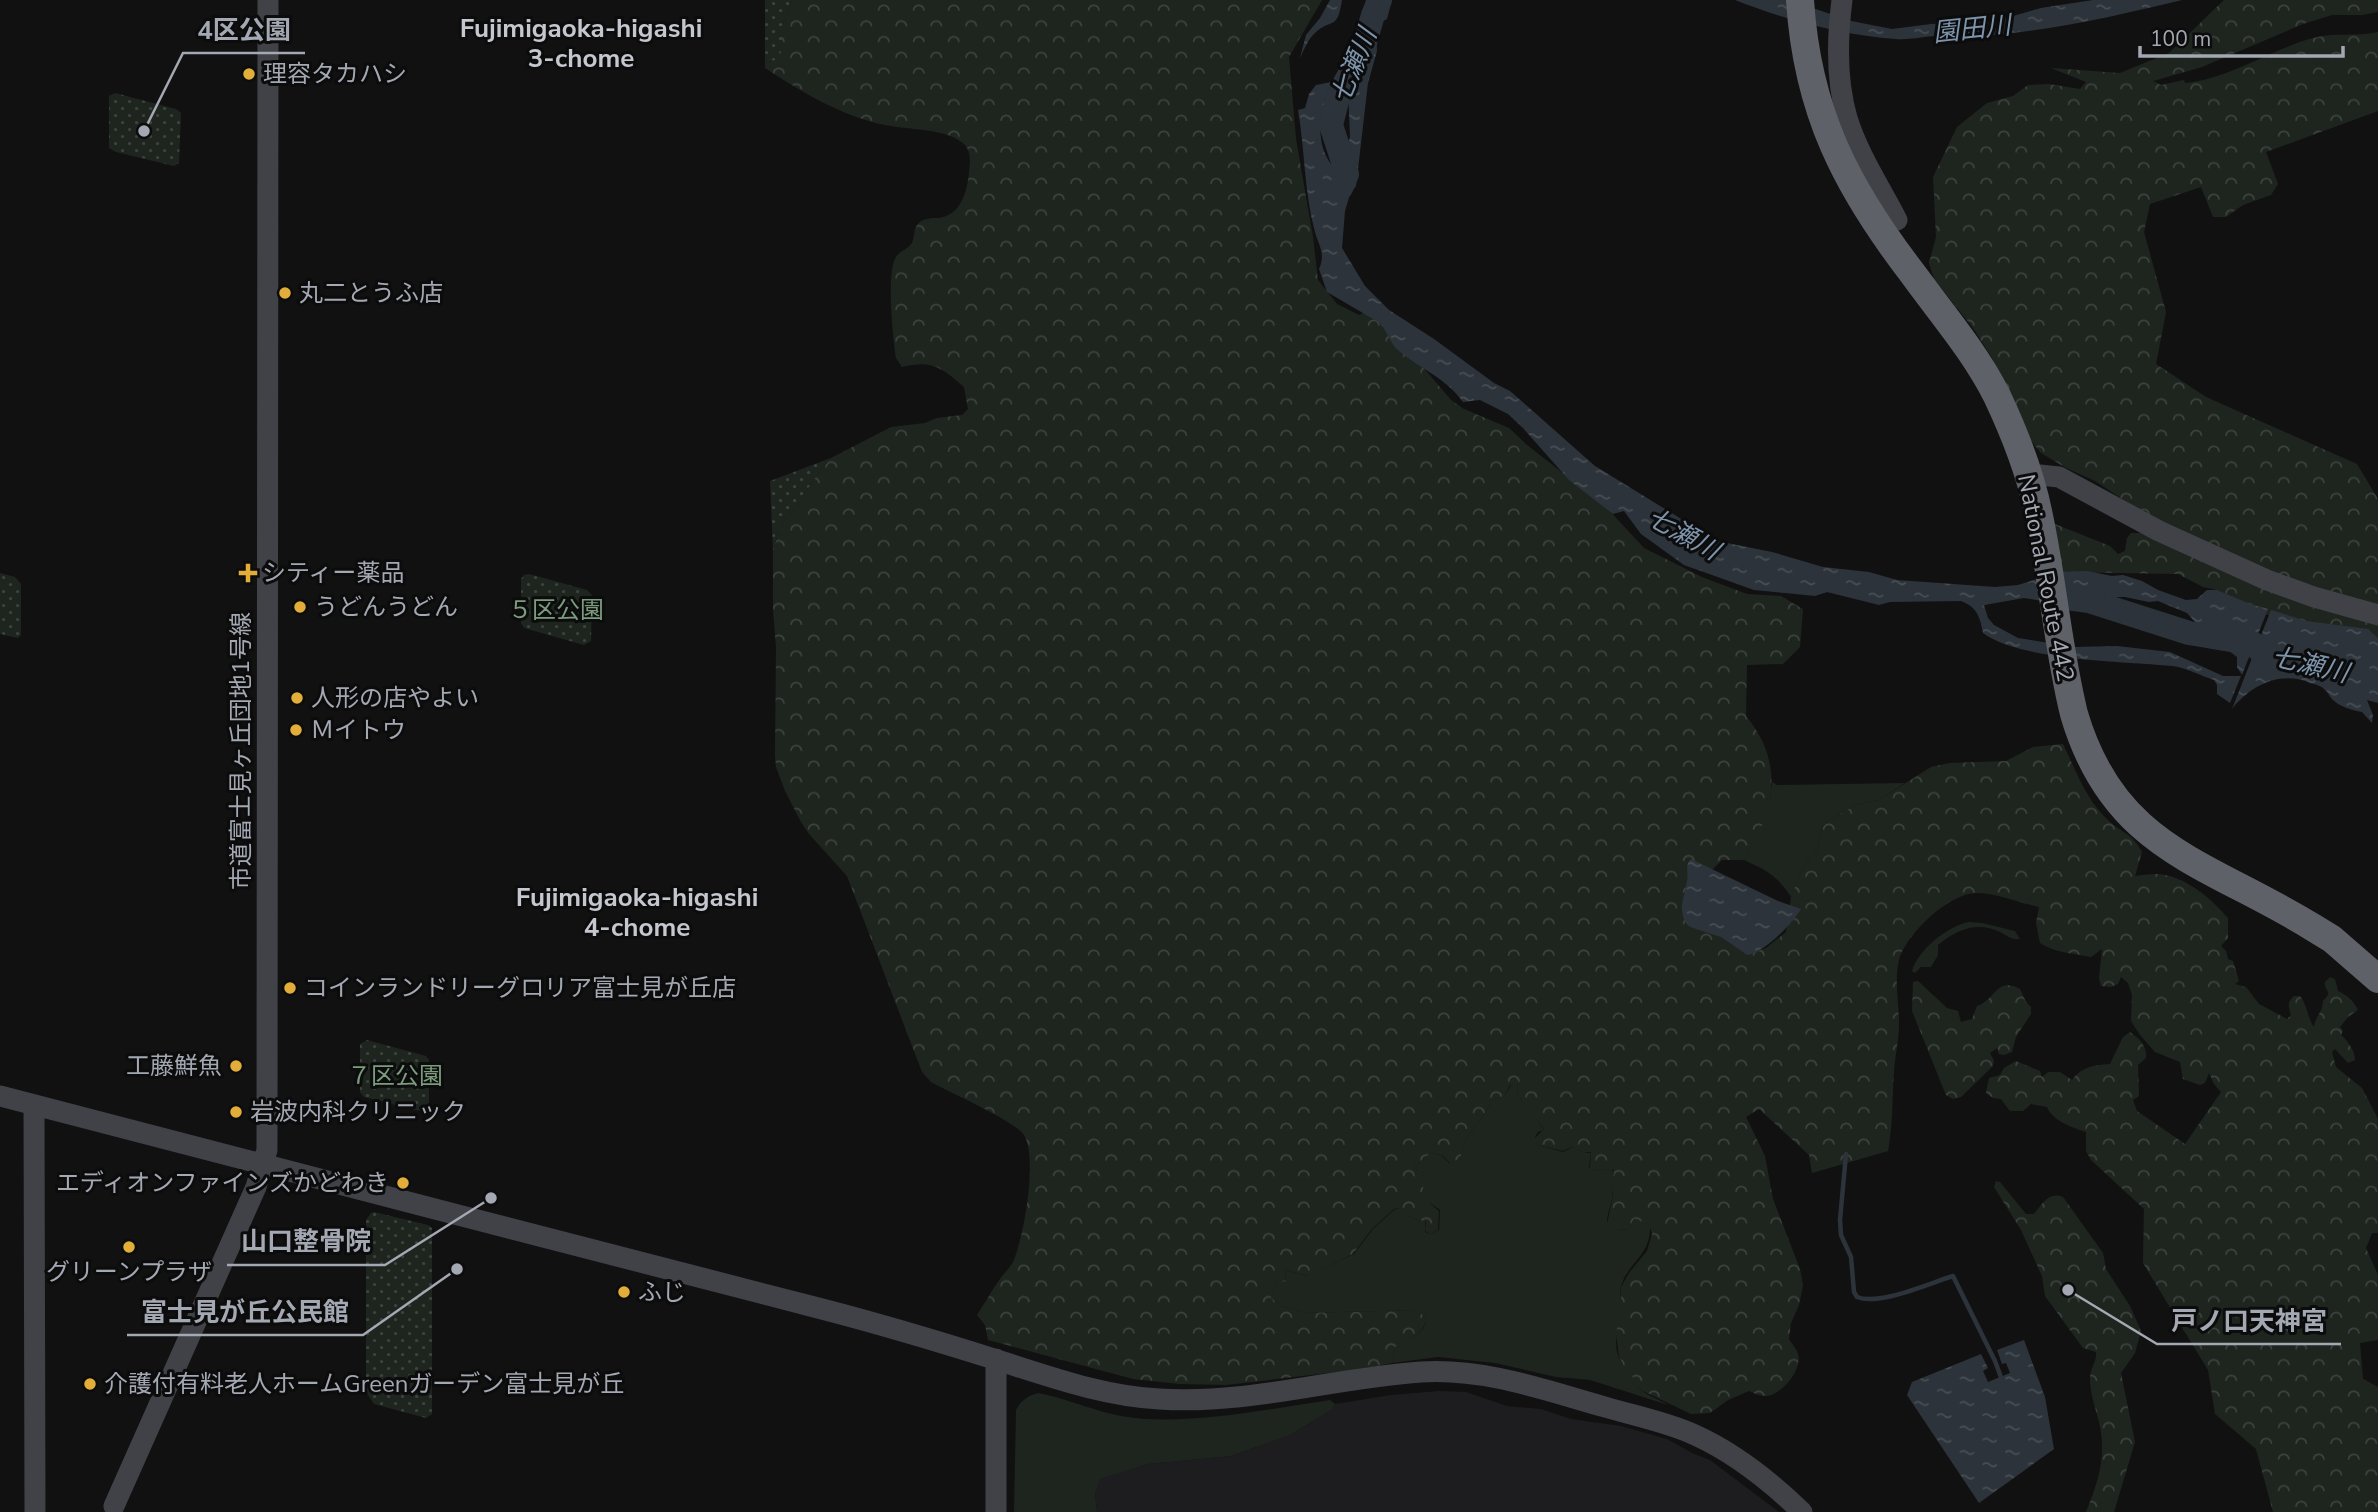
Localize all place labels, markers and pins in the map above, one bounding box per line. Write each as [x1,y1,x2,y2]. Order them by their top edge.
callout: 4区公園 [183,6,305,53]
place label: 理容タカハシ [263,58,407,90]
marker: 理容タカハシ [241,66,257,82]
place label: 丸二とうふ店 [299,277,443,309]
marker: 丸二とうふ店 [277,285,293,301]
place label: シティー薬品 [262,557,405,589]
marker: シティー薬品 [240,565,256,581]
place label: うどんうどん [314,591,458,623]
marker: うどんうどん [292,599,308,615]
place label: 人形の店やよい [311,682,479,714]
marker: 人形の店やよい [289,690,305,706]
place label: Ｍイトウ [310,714,406,746]
marker: Ｍイトウ [288,722,304,738]
place label: コインランドリーグロリア富士見が丘店 [304,972,736,1004]
marker: コインランドリーグロリア富士見が丘店 [282,980,298,996]
place label: 工藤鮮魚 [126,1050,222,1082]
marker: 工藤鮮魚 [228,1058,244,1074]
place label: 岩波内科クリニック [250,1096,466,1128]
marker: 岩波内科クリニック [228,1104,244,1120]
place label: エディオンファインズかどわき [56,1167,389,1199]
marker: エディオンファインズかどわき [395,1175,411,1191]
callout: 山口整骨院 [227,1218,385,1265]
marker: グリーンプラザ [121,1239,137,1255]
place label: グリーンプラザ [46,1256,212,1288]
place label: ふじ [638,1276,686,1308]
marker: ふじ [616,1284,632,1300]
callout: 富士見が丘公民館 [127,1288,363,1335]
callout: 戸ノ口天神宮 [2157,1297,2341,1344]
place label: 介護付有料老人ホームGreenガーデン富士見が丘 [104,1368,624,1400]
marker: 介護付有料老人ホームGreenガーデン富士見が丘 [82,1376,98,1392]

